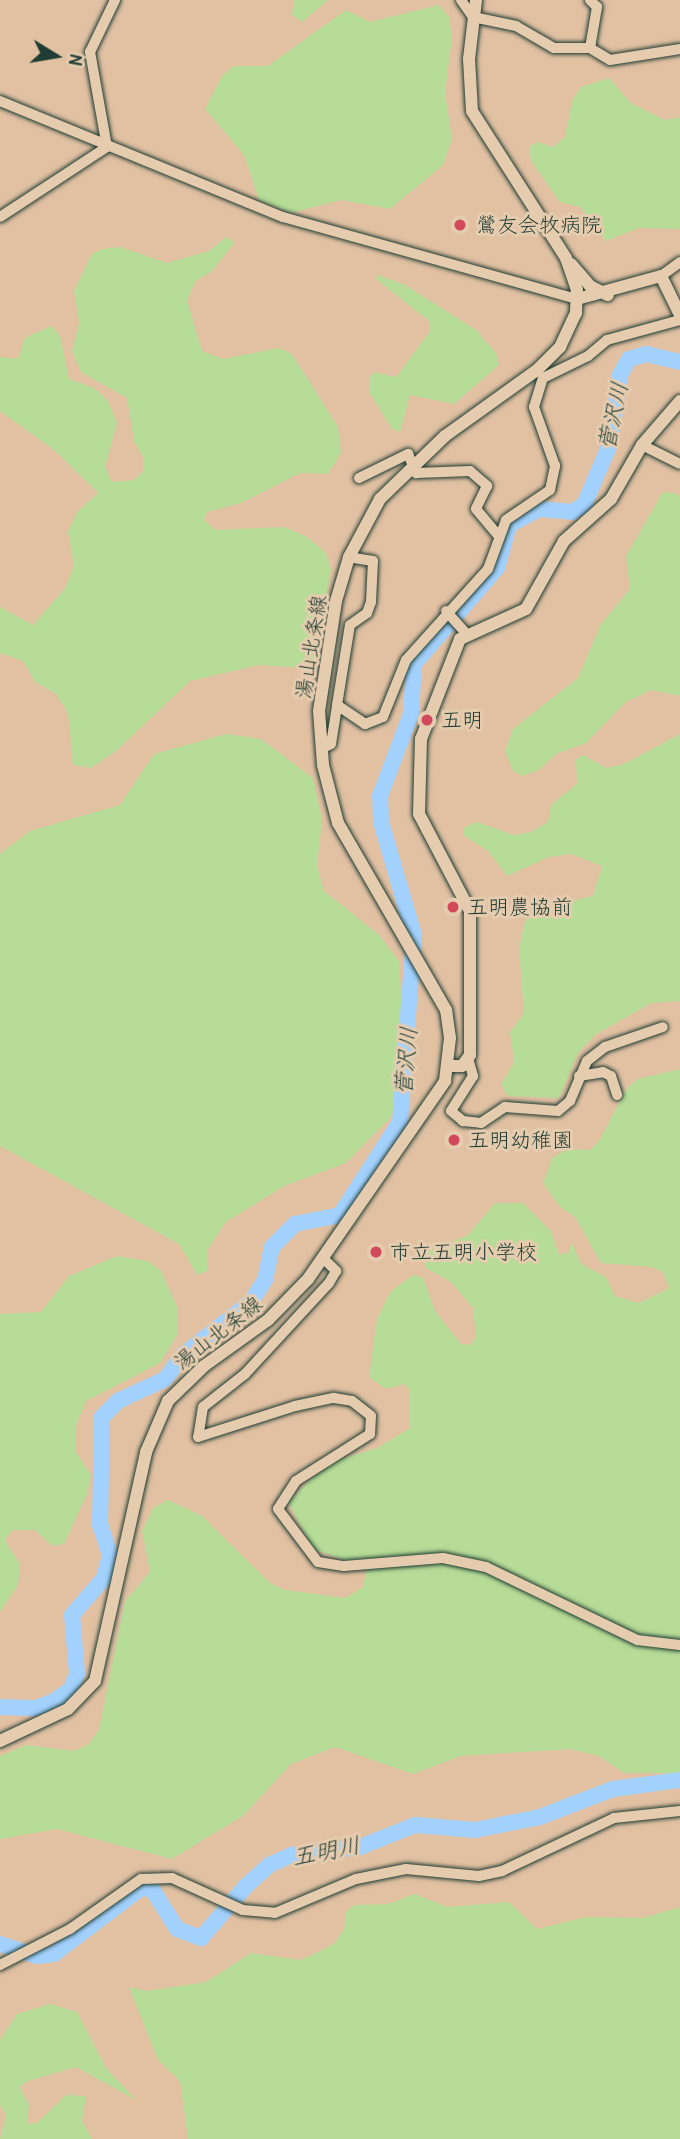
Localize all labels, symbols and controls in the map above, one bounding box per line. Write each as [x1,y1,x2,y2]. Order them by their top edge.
north arrow [21,21,91,91]
text: N [63,53,90,67]
place label: 鶯友会牧病院 [476,212,602,238]
marker: 鶯友会牧病院 [450,215,470,235]
water label: 菅沢川 [592,379,634,453]
street label: 湯山北条線 [290,593,332,701]
place label: 五明 [441,707,483,733]
marker: 五明 [419,712,435,728]
place label: 五明農協前 [467,894,572,920]
marker: 五明農協前 [445,899,461,915]
water label: 菅沢川 [389,1025,423,1097]
place label: 五明幼稚園 [468,1127,573,1153]
marker: 五明幼稚園 [446,1132,462,1148]
place label: 市立五明小学校 [390,1239,537,1265]
marker: 市立五明小学校 [368,1244,384,1260]
street label: 湯山北条線 [169,1291,267,1375]
water label: 五明川 [290,1831,362,1871]

